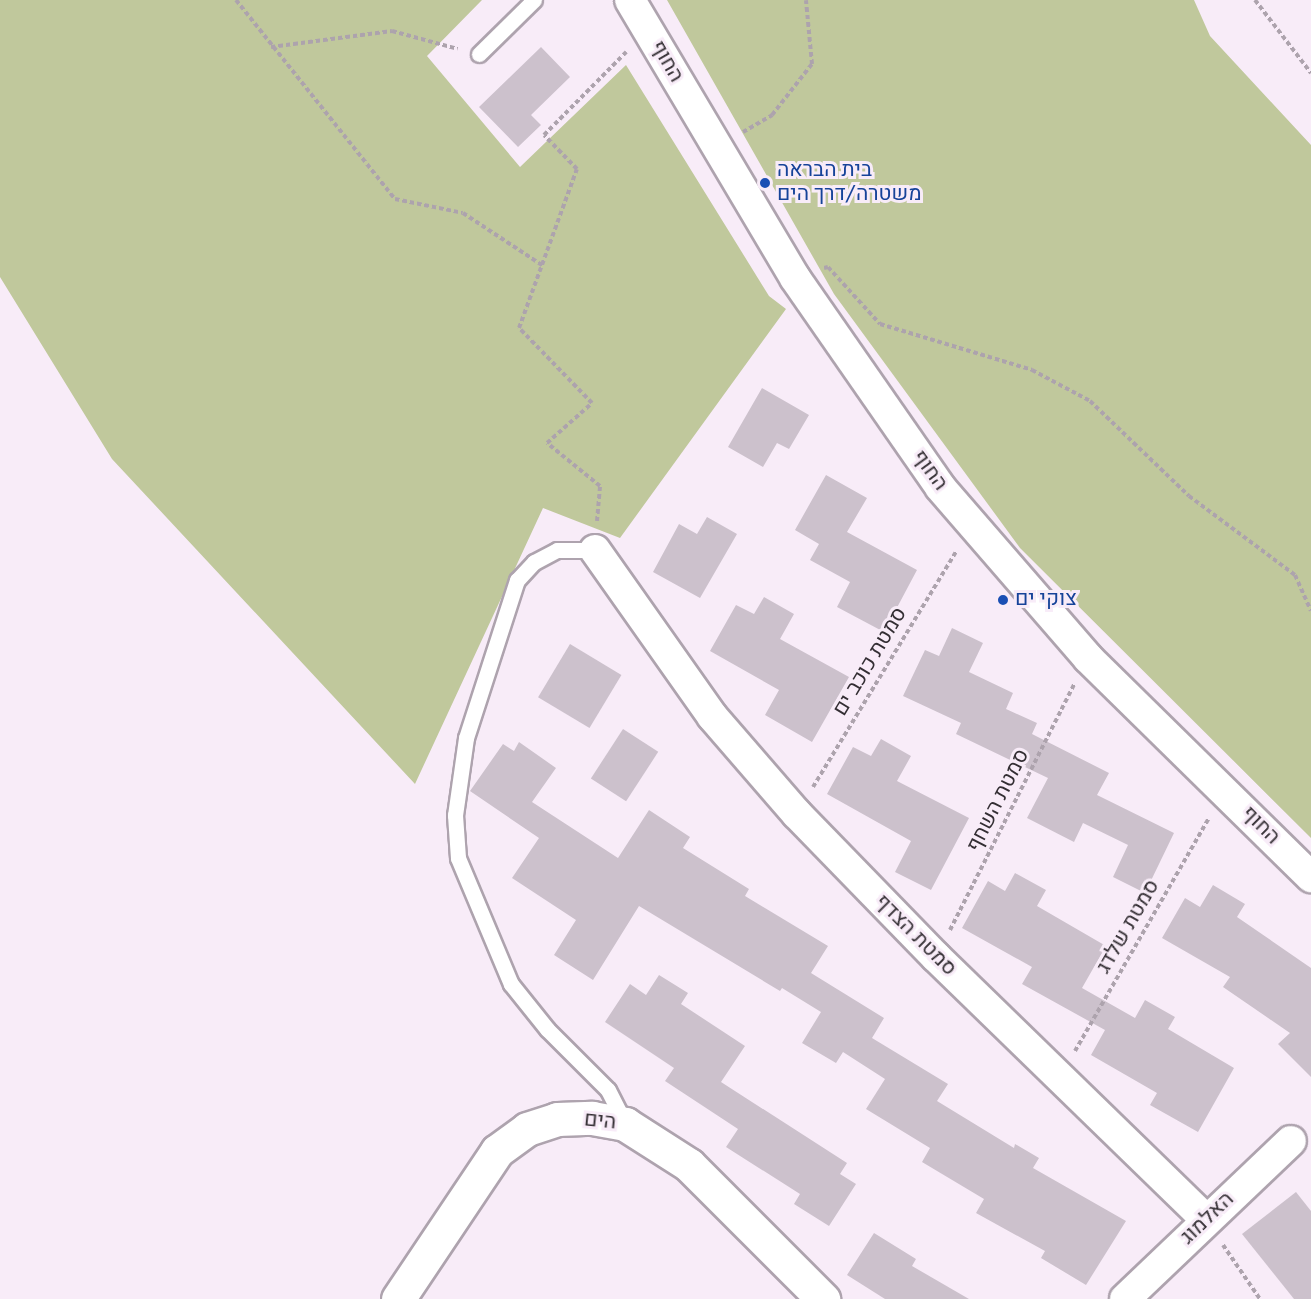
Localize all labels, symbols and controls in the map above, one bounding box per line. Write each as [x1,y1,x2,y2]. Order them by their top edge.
street label: החוף [644,37,688,87]
place label: בית הבראה משטרה/דרך הים [777,158,921,208]
marker: בית הבראה משטרה/דרך הים [758,176,772,190]
street label: החוף [906,446,952,496]
place label: צוקי ים [1015,587,1077,613]
marker: צוקי ים [996,593,1010,607]
street label: סמטת כוכב ים [829,603,913,721]
street label: סמטת השחף [962,745,1036,857]
street label: החוף [1236,802,1284,850]
street label: סמטת שלדג [1092,876,1166,978]
street label: סמטת הצדף [869,890,961,982]
street label: הים [583,1108,617,1136]
street label: האלמוג [1176,1188,1240,1250]

